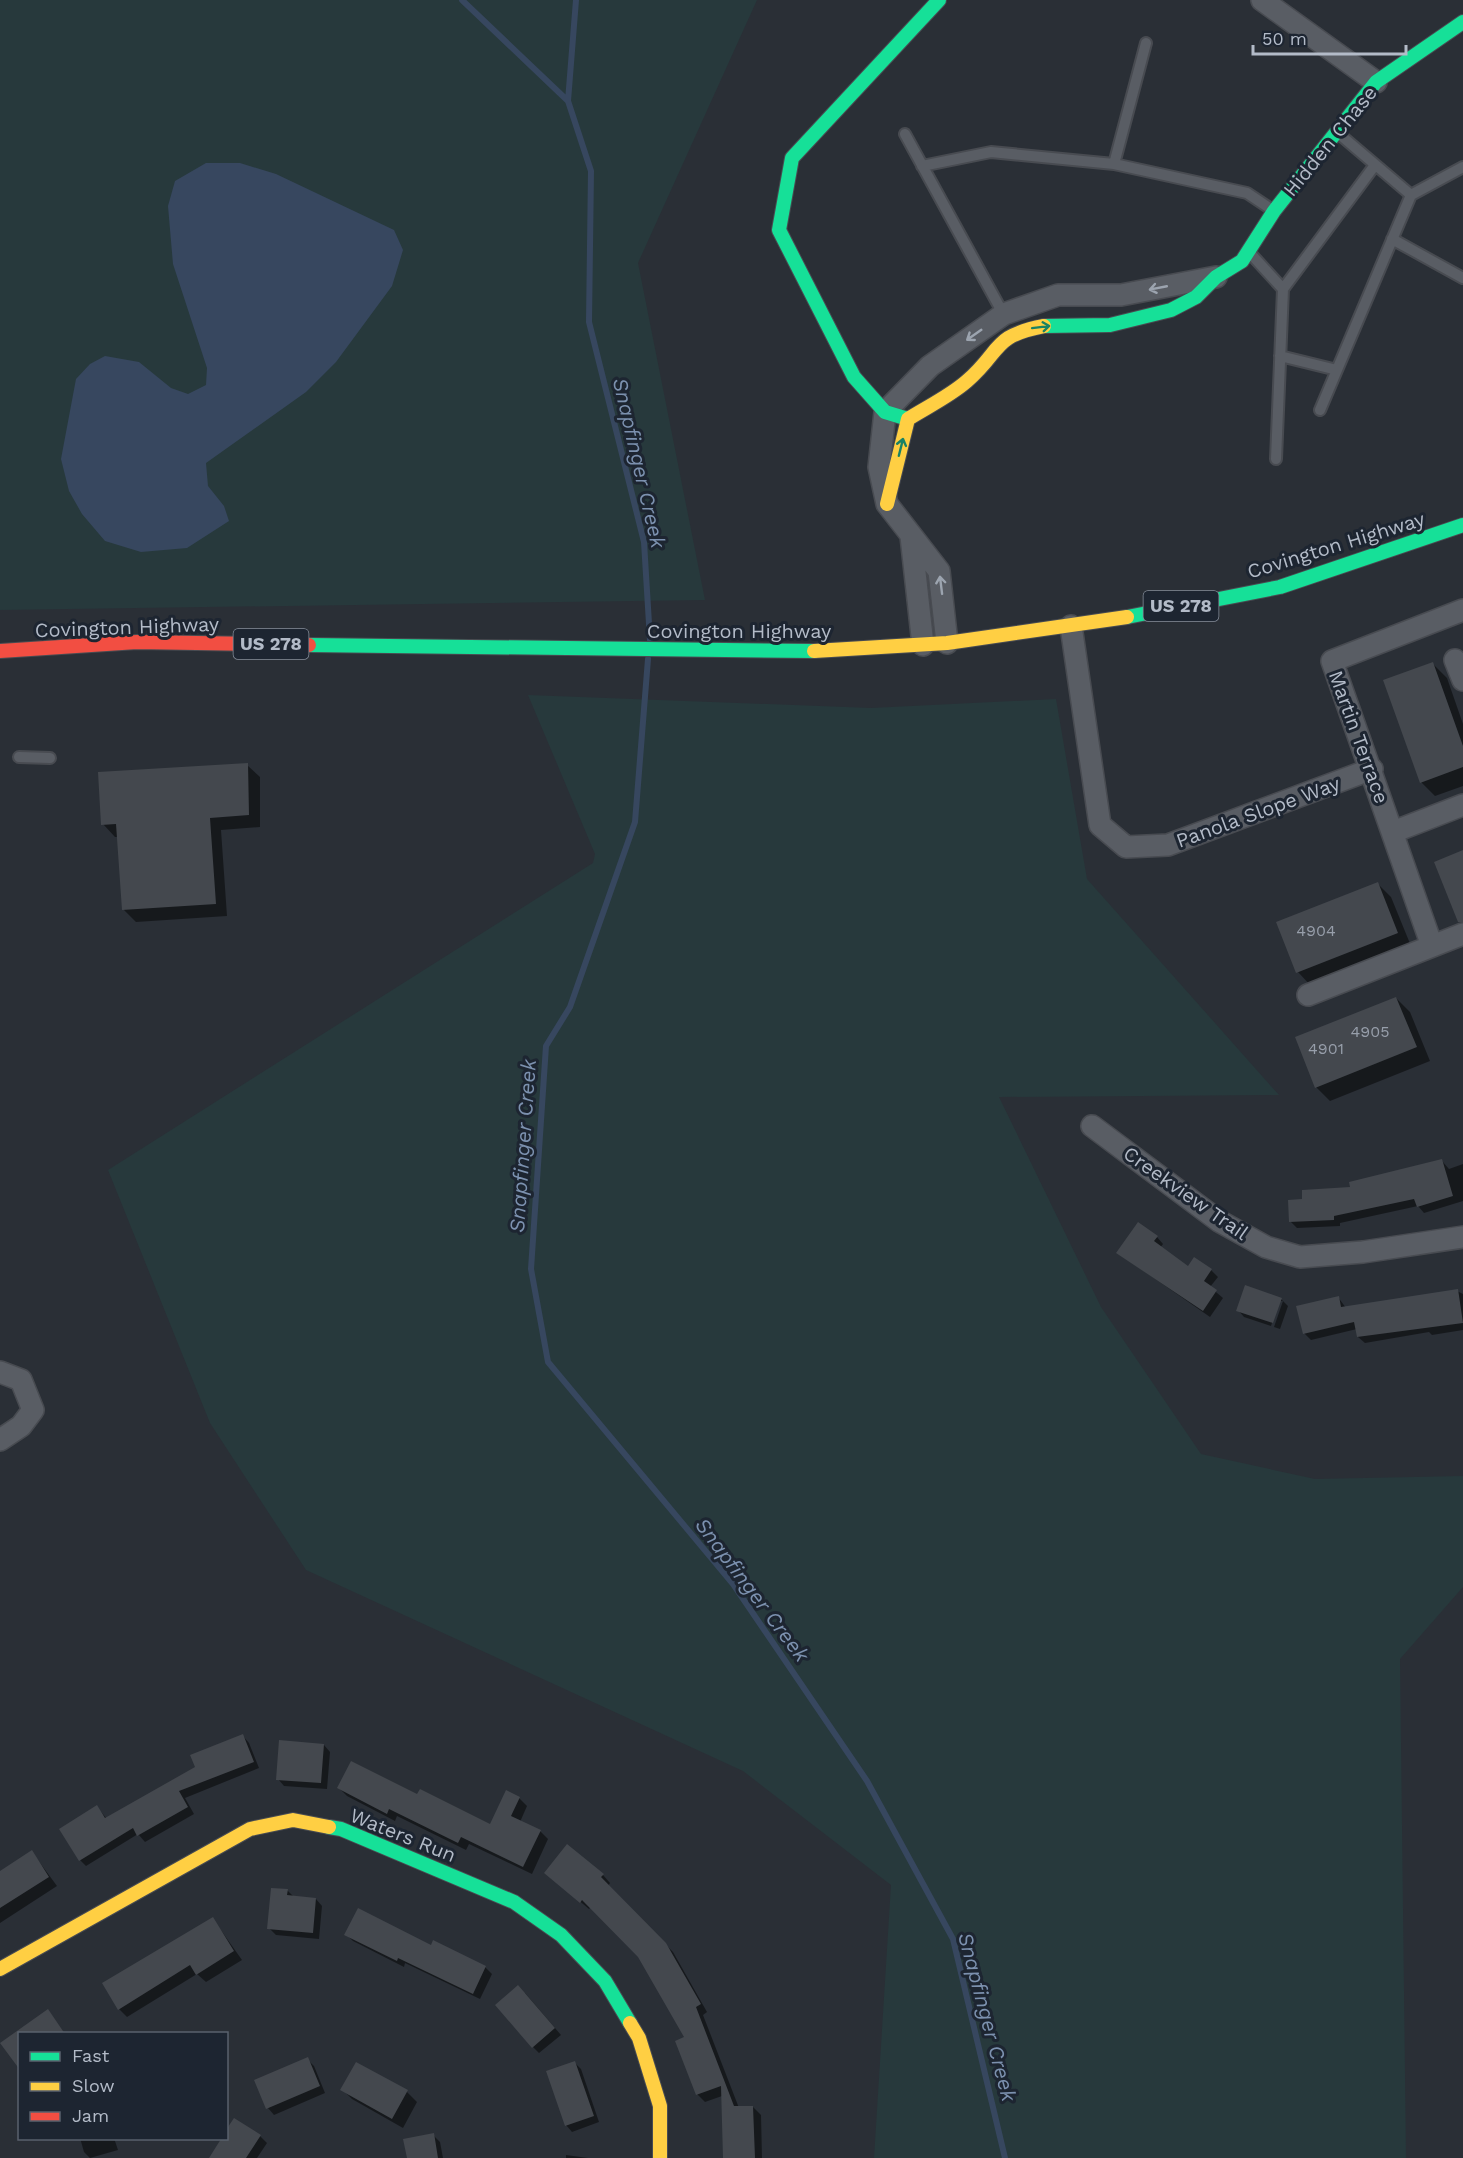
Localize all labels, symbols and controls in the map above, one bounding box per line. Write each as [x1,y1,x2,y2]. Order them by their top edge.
scale bar [1253,18,1406,56]
text: 50 m [1262,28,1307,49]
street label: Hidden Chase [1278,81,1382,201]
one-way arrow [1149,283,1169,294]
one-way arrow [1031,321,1051,332]
one-way arrow [966,329,982,341]
water label: Snapfinger Creek [608,375,671,551]
one-way arrow [896,438,908,457]
street label: Covington Highway [1244,506,1428,583]
one-way arrow [935,576,946,596]
road number: US 278 [1144,591,1218,621]
street label: Covington Highway [34,612,220,642]
street label: Covington Highway [647,619,832,643]
road number: US 278 [234,629,308,659]
street label: Martin Terrace [1324,667,1394,807]
street label: Panola Slope Way [1173,771,1344,853]
house number: 4904 [1296,921,1336,940]
house number: 4905 [1351,1022,1389,1041]
house number: 4901 [1308,1039,1344,1058]
water label: Snapfinger Creek [504,1058,541,1234]
street label: Creekview Trail [1119,1141,1253,1245]
water label: Snapfinger Creek [690,1513,815,1667]
street label: Waters Run [347,1803,459,1867]
water label: Snapfinger Creek [953,1930,1022,2105]
legend [18,2032,228,2140]
text: Fast [72,2045,110,2066]
text: Slow [72,2075,115,2096]
text: Jam [72,2105,109,2126]

